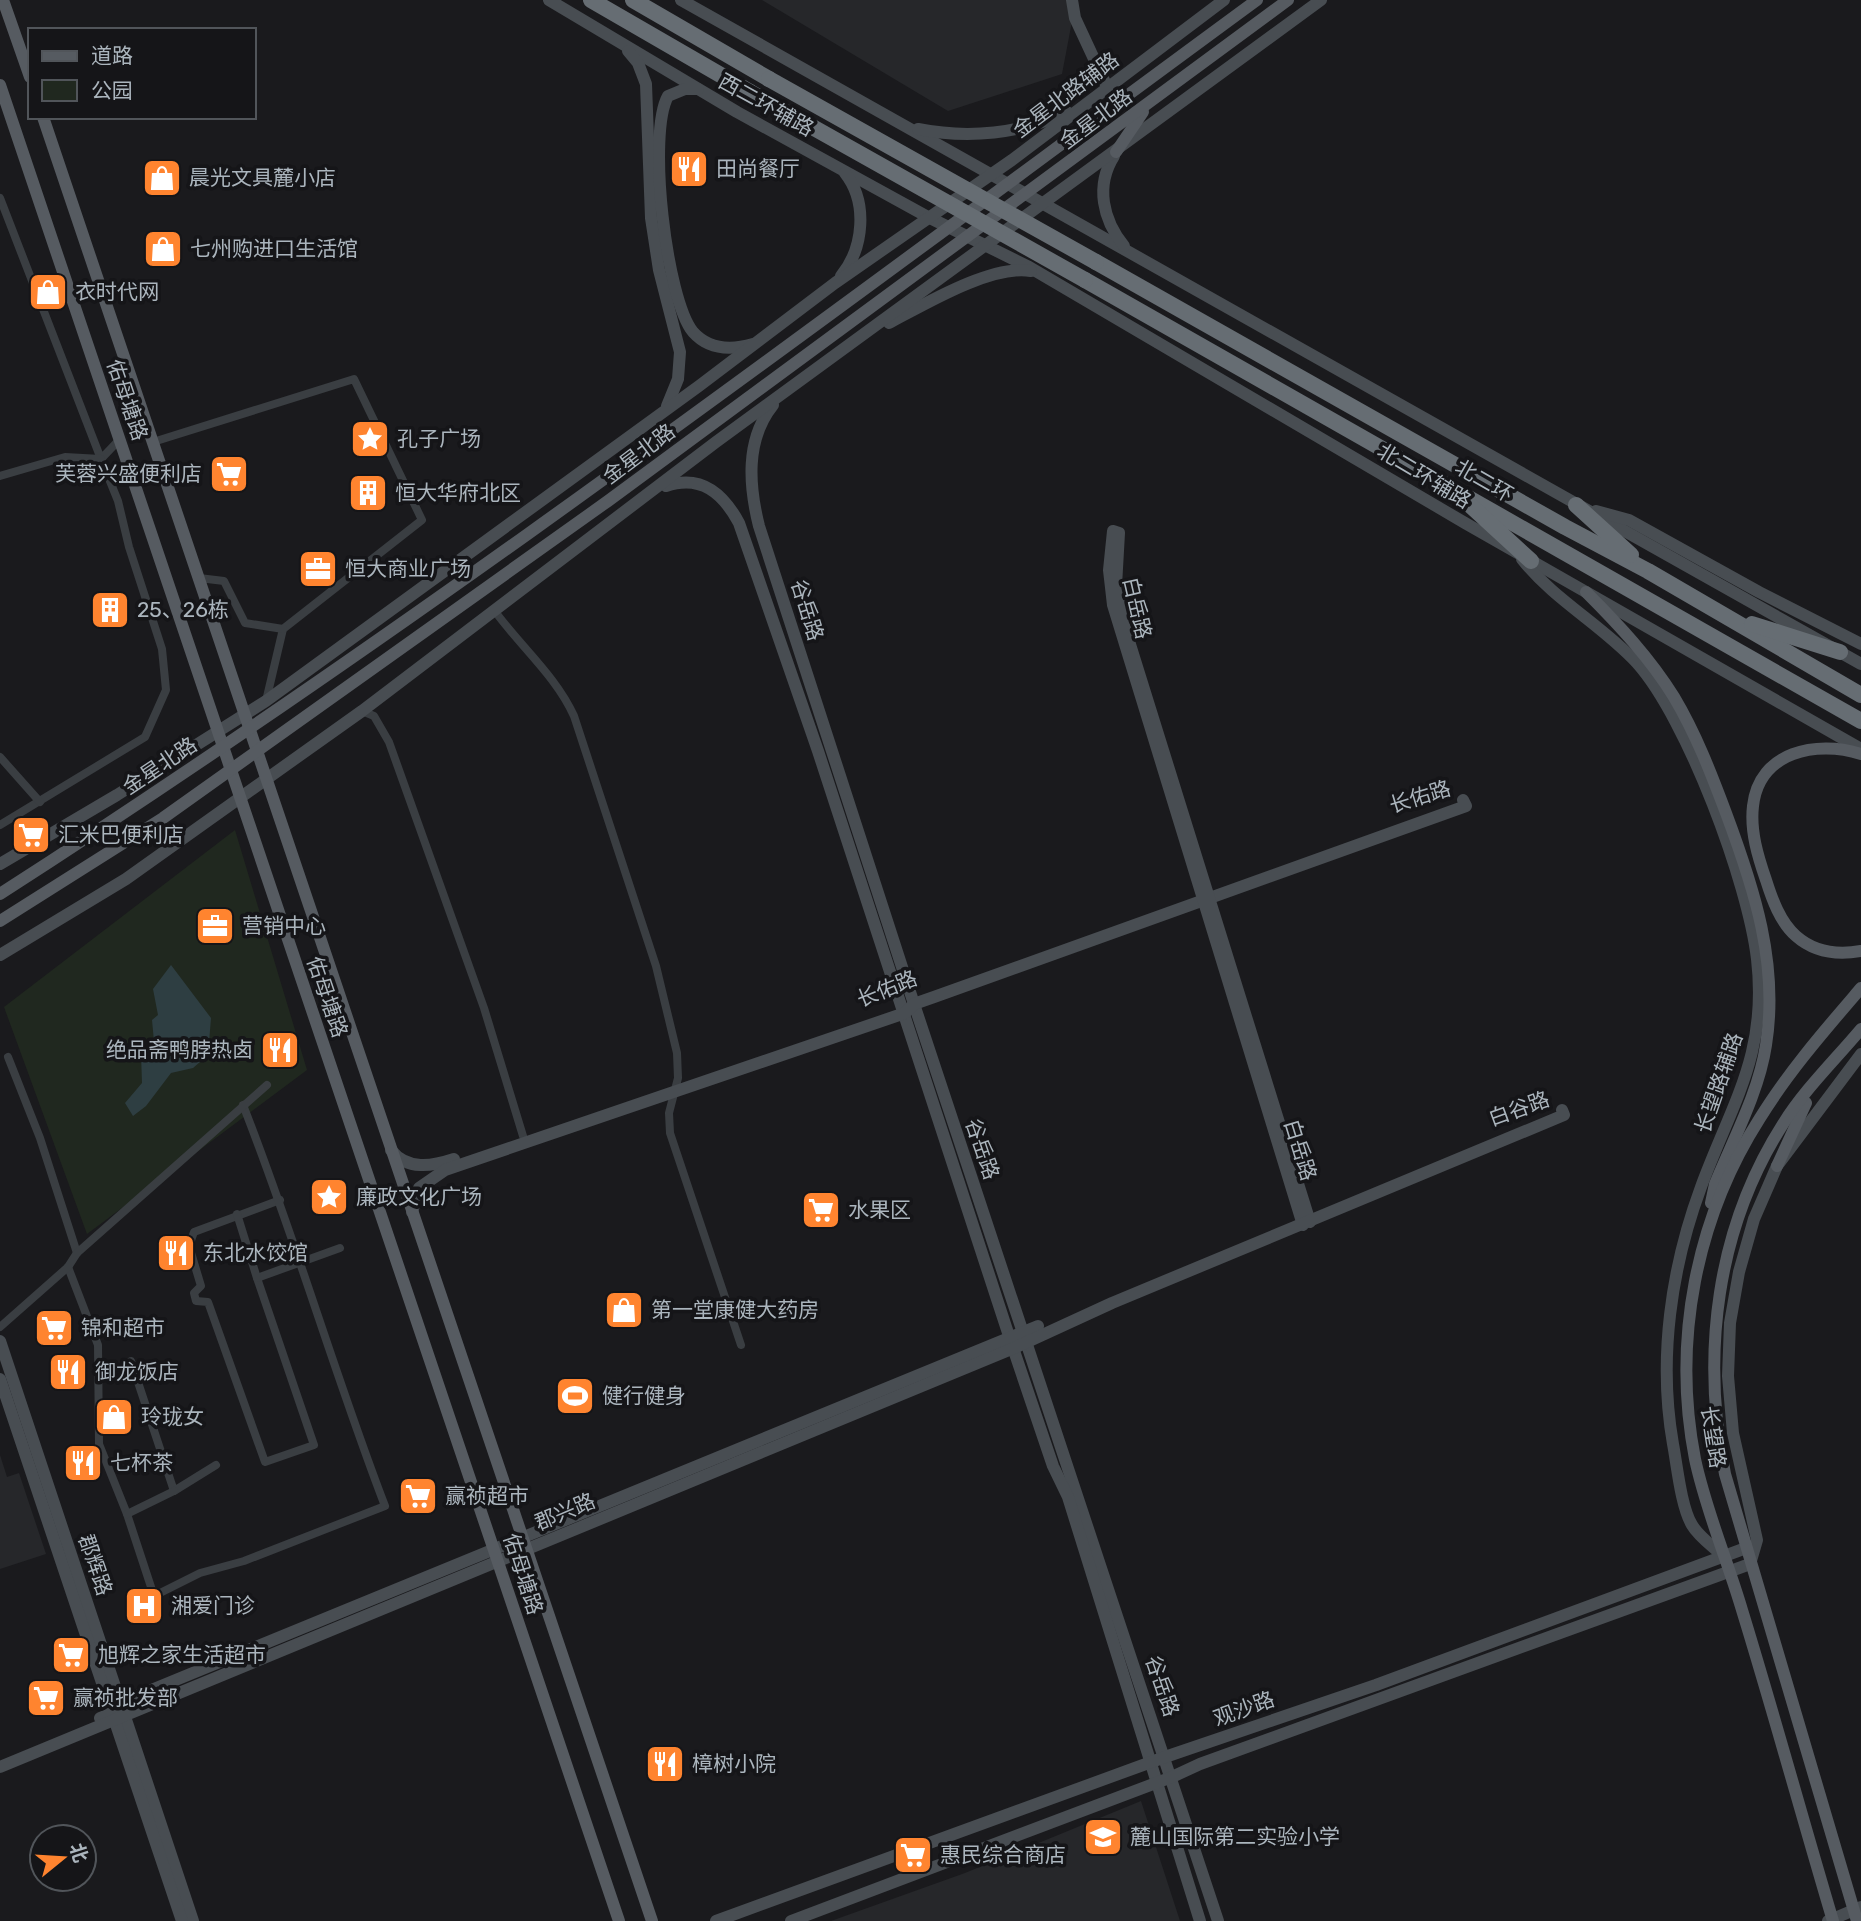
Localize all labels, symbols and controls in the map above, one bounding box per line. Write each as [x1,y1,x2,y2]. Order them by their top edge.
legend [28,28,256,119]
text: 道路 [91,43,133,68]
street label: 金星北路辅路 [1008,47,1124,143]
street label: 西二环辅路 [714,68,818,141]
text: 公园 [91,78,133,103]
street label: 金星北路 [1055,84,1137,154]
restaurant icon: 田尚餐厅 [668,148,710,190]
place label: 田尚餐厅 [716,156,800,181]
shop icon: 晨光文具麓小店 [141,157,183,199]
place label: 晨光文具麓小店 [189,165,336,190]
shop icon: 七州购进口生活馆 [142,228,184,270]
place label: 七州购进口生活馆 [190,236,358,261]
shop icon: 衣时代网 [27,271,69,313]
place label: 衣时代网 [75,279,159,304]
street label: 佑母塘路 [102,356,153,444]
place icon: 孔子广场 [349,418,391,460]
street label: 金星北路 [598,418,680,489]
place label: 孔子广场 [397,426,481,451]
street label: 北二环辅路 [1373,438,1476,513]
supermarket icon: 芙蓉兴盛便利店 [208,453,250,495]
street label: 北二环 [1451,454,1518,507]
place label: 芙蓉兴盛便利店 [55,461,202,486]
building icon: 恒大华府北区 [347,472,389,514]
place label: 恒大华府北区 [395,480,521,505]
office icon: 恒大商业广场 [297,548,339,590]
place label: 恒大商业广场 [345,556,471,581]
street label: 白岳路 [1118,574,1157,641]
street label: 谷岳路 [786,576,829,644]
building icon: 25、26栋 [89,589,131,631]
place label: 25、26栋 [137,597,229,622]
street label: 金星北路 [118,732,202,799]
street label: 长佑路 [1386,775,1454,818]
supermarket icon: 汇米巴便利店 [10,814,52,856]
place label: 汇米巴便利店 [58,822,184,847]
office icon: 营销中心 [194,905,236,947]
place label: 营销中心 [242,913,326,938]
street label: 佑母塘路 [302,953,353,1041]
street label: 长佑路 [853,965,921,1012]
restaurant icon: 绝品斋鸭脖热卤 [259,1029,301,1071]
street label: 长望路辅路 [1690,1029,1747,1137]
place label: 绝品斋鸭脖热卤 [106,1037,253,1062]
street label: 白谷路 [1485,1086,1553,1131]
street label: 谷岳路 [960,1115,1005,1183]
street label: 白岳路 [1279,1116,1322,1184]
place icon: 廉政文化广场 [308,1176,350,1218]
place label: 廉政文化广场 [356,1184,482,1209]
supermarket icon: 水果区 [800,1189,842,1231]
place label: 水果区 [848,1197,911,1222]
restaurant icon: 东北水饺馆 [155,1232,197,1274]
place label: 东北水饺馆 [203,1240,308,1265]
shop icon: 第一堂康健大药房 [603,1289,645,1331]
place label: 第一堂康健大药房 [651,1297,819,1322]
supermarket icon: 锦和超市 [33,1307,75,1349]
place label: 锦和超市 [81,1315,165,1340]
restaurant icon: 御龙饭店 [47,1351,89,1393]
place label: 御龙饭店 [95,1359,179,1384]
sports icon: 健行健身 [554,1375,596,1417]
place label: 健行健身 [602,1383,686,1408]
shop icon: 玲珑女 [93,1396,135,1438]
place label: 玲珑女 [141,1404,204,1429]
street label: 长望路 [1696,1404,1731,1470]
restaurant icon: 七杯茶 [62,1442,104,1484]
place label: 七杯茶 [110,1450,173,1475]
supermarket icon: 赢祯超市 [397,1475,439,1517]
place label: 赢祯超市 [445,1483,529,1508]
street label: 郡兴路 [531,1488,599,1535]
street label: 佑母塘路 [499,1530,548,1618]
street label: 郡辉路 [73,1531,118,1599]
hospital icon: 湘爱门诊 [123,1585,165,1627]
place label: 湘爱门诊 [171,1593,255,1618]
supermarket icon: 旭辉之家生活超市 [50,1634,92,1676]
place label: 旭辉之家生活超市 [98,1642,266,1667]
street label: 谷岳路 [1140,1652,1185,1720]
supermarket icon: 赢祯批发部 [25,1677,67,1719]
place label: 赢祯批发部 [73,1685,178,1710]
street label: 观沙路 [1210,1686,1278,1731]
restaurant icon: 樟树小院 [644,1743,686,1785]
place label: 樟树小院 [692,1751,776,1776]
school or university icon: 麓山国际第二实验小学 [1082,1816,1124,1858]
north arrow [28,1823,98,1893]
place label: 麓山国际第二实验小学 [1130,1824,1340,1849]
supermarket icon: 惠民综合商店 [892,1834,934,1876]
text: 北 [65,1840,93,1865]
place label: 惠民综合商店 [940,1842,1066,1867]

